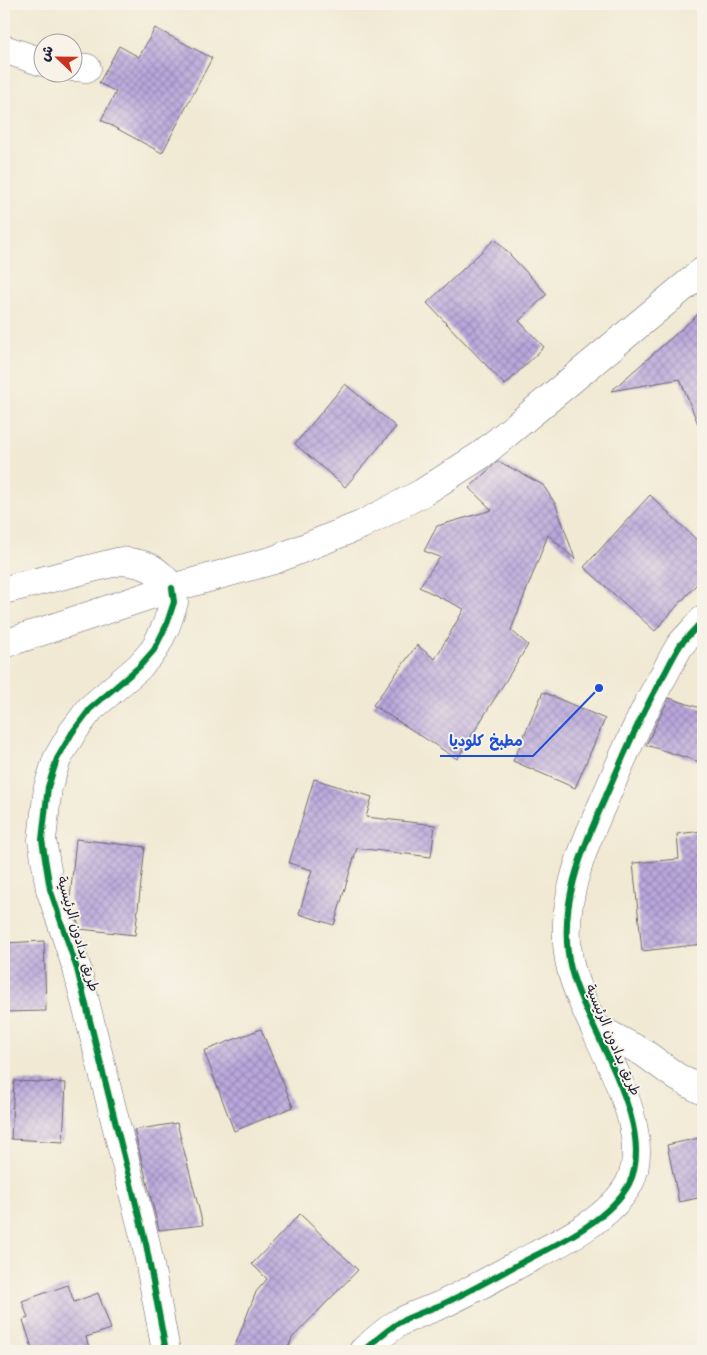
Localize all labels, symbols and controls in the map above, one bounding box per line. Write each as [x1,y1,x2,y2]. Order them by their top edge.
north arrow [32,32,82,82]
text: ش [36,43,57,64]
callout: مطبخ كلوديا [440,726,533,756]
text: مطبخ كلوديا [449,732,523,751]
street label: طريق بدادون الرئيسية [53,874,103,994]
street label: طريق بدادون الرئيسية [582,982,644,1098]

